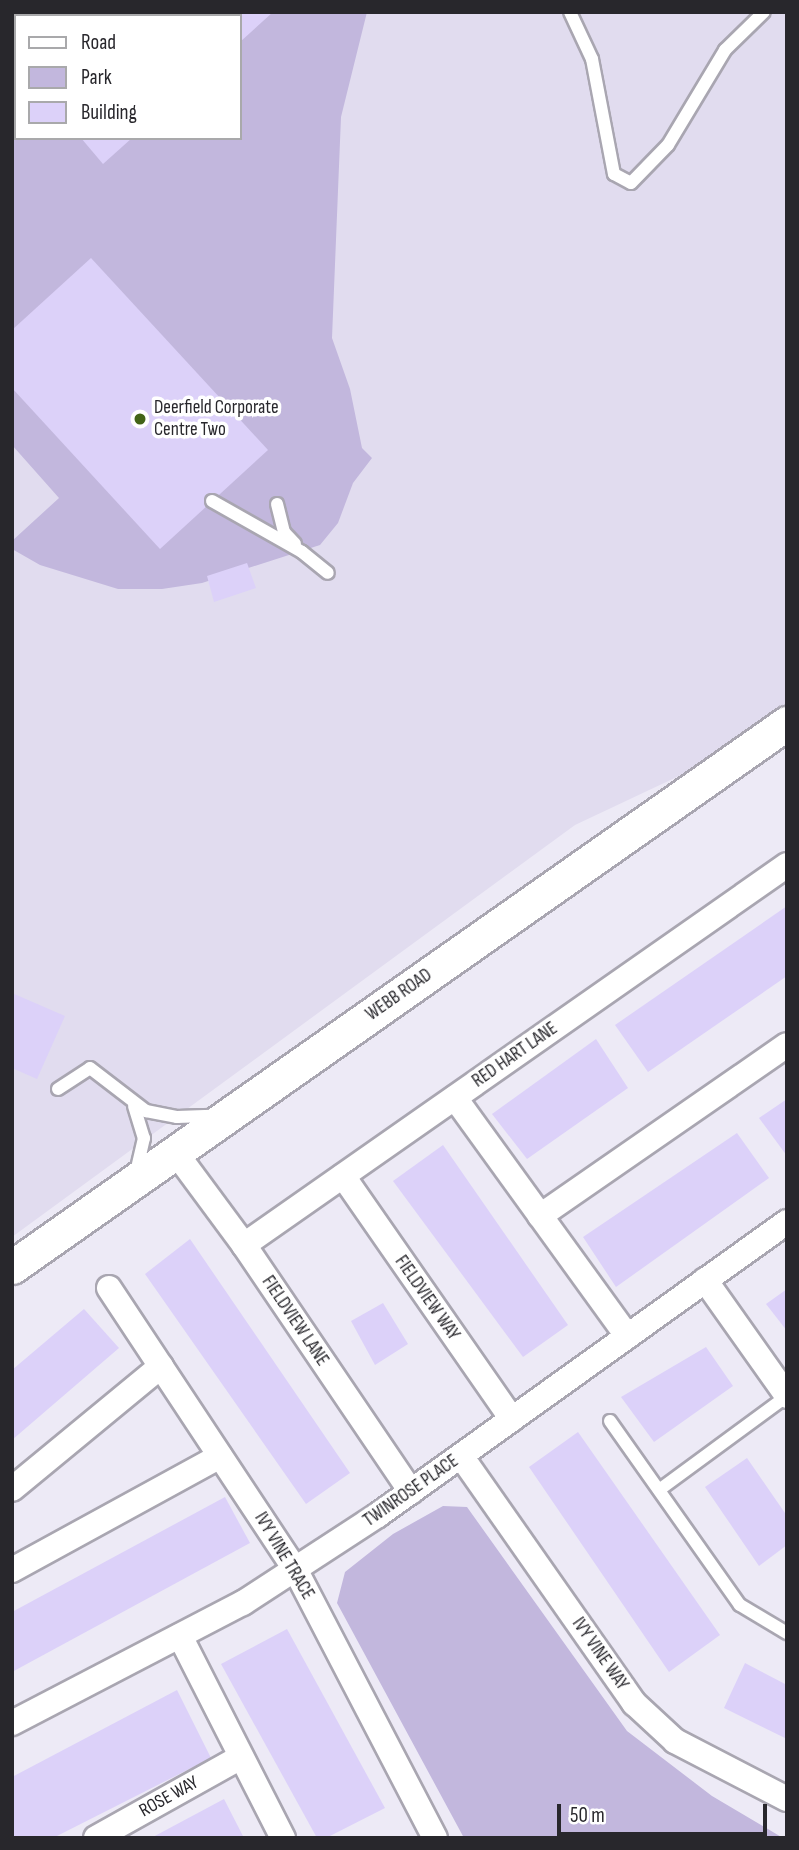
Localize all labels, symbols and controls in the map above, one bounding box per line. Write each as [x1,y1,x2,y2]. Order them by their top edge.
legend [14,14,242,140]
text: Road [81,30,116,55]
text: Park [81,65,112,90]
text: Building [81,100,137,125]
place label: Deerfield Corporate Centre Two [154,397,279,441]
marker: Deerfield Corporate Centre Two [132,411,148,427]
street label: WEBB ROAD [362,964,436,1026]
street label: RED HART LANE [468,1017,562,1093]
street label: FIELDVIEW WAY [390,1251,464,1345]
street label: FIELDVIEW LANE [257,1272,333,1370]
street label: TWINROSE PLACE [359,1450,463,1532]
street label: IVY VINE TRACE [249,1508,319,1604]
street label: IVY VINE WAY [567,1613,633,1695]
street label: ROSE WAY [135,1772,203,1822]
scale bar [561,1790,771,1834]
text: 50 m [570,1803,605,1828]

